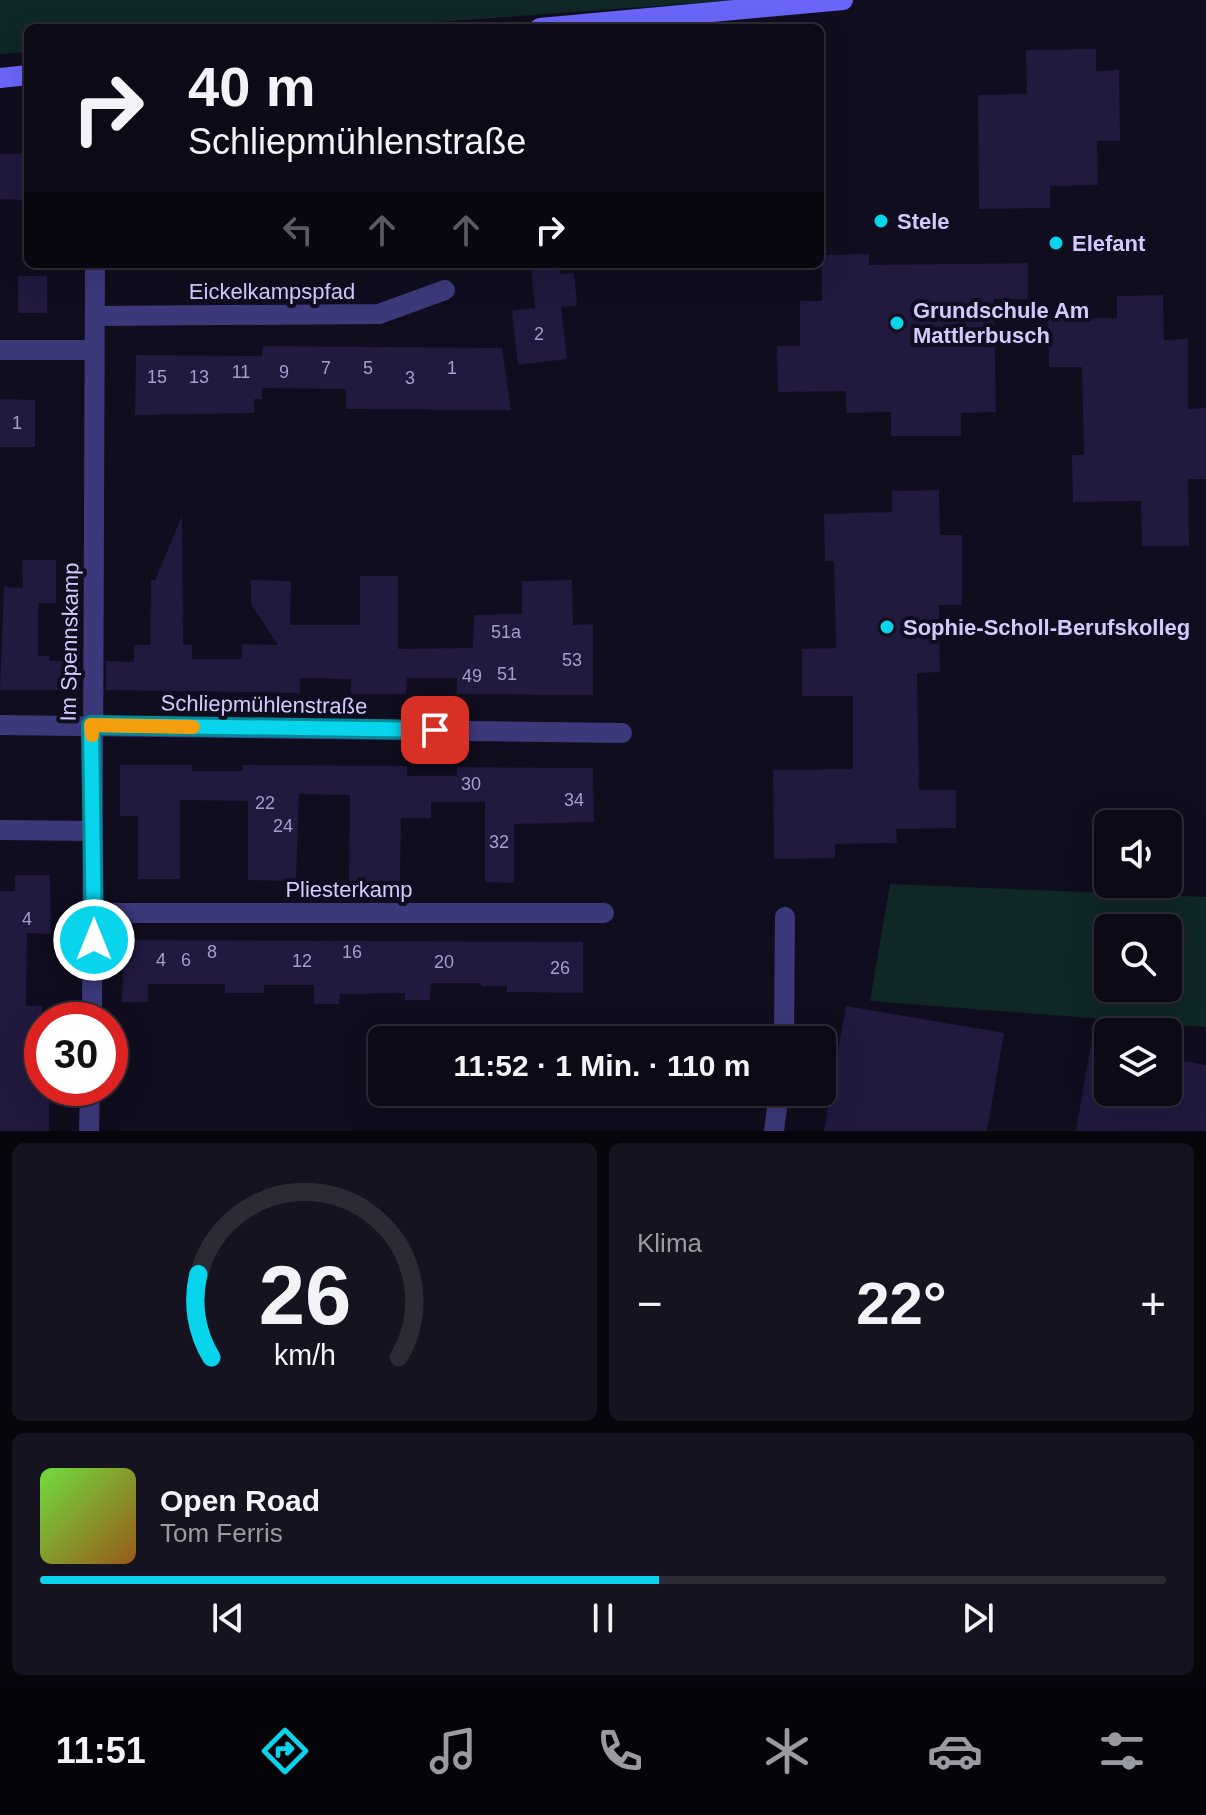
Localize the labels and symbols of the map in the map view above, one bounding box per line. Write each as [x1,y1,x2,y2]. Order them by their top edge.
place label: Stele [897,209,950,234]
marker: Stele [872,212,890,230]
place label: Elefant [1072,231,1146,256]
marker: Elefant [1047,234,1065,252]
street label: Eickelkampspfad [189,279,355,304]
place label: Grundschule Am Mattlerbusch [913,298,1089,348]
marker: Grundschule Am Mattlerbusch [888,314,906,332]
house number: 2 [534,324,544,344]
house number: 7 [321,358,331,378]
house number: 5 [363,358,373,378]
house number: 1 [447,358,457,378]
house number: 11 [232,362,250,382]
house number: 9 [279,362,289,382]
house number: 15 [147,367,167,387]
house number: 13 [189,367,209,387]
house number: 3 [405,368,415,388]
house number: 1 [12,413,22,433]
street label: Im Spennskamp [56,562,83,722]
place label: Sophie-Scholl-Berufskolleg [903,615,1190,640]
marker: Sophie-Scholl-Berufskolleg [878,618,896,636]
house number: 51a [491,622,522,642]
house number: 53 [562,650,582,670]
house number: 51 [497,664,517,684]
house number: 49 [462,666,482,686]
street label: Schliepmühlenstraße [160,690,368,719]
pin [401,696,469,764]
house number: 30 [461,774,481,794]
house number: 34 [564,790,584,810]
house number: 22 [255,793,275,813]
house number: 24 [273,816,293,836]
house number: 32 [489,832,509,852]
street label: Pliesterkamp [285,877,413,902]
position arrow [52,898,136,982]
house number: 4 [22,909,32,929]
house number: 8 [207,942,217,962]
house number: 16 [342,942,362,962]
house number: 4 [156,950,166,970]
house number: 6 [181,950,191,970]
house number: 12 [292,951,312,971]
house number: 20 [434,952,454,972]
house number: 26 [550,958,570,978]
speed limit sign: 30 [24,1002,128,1106]

